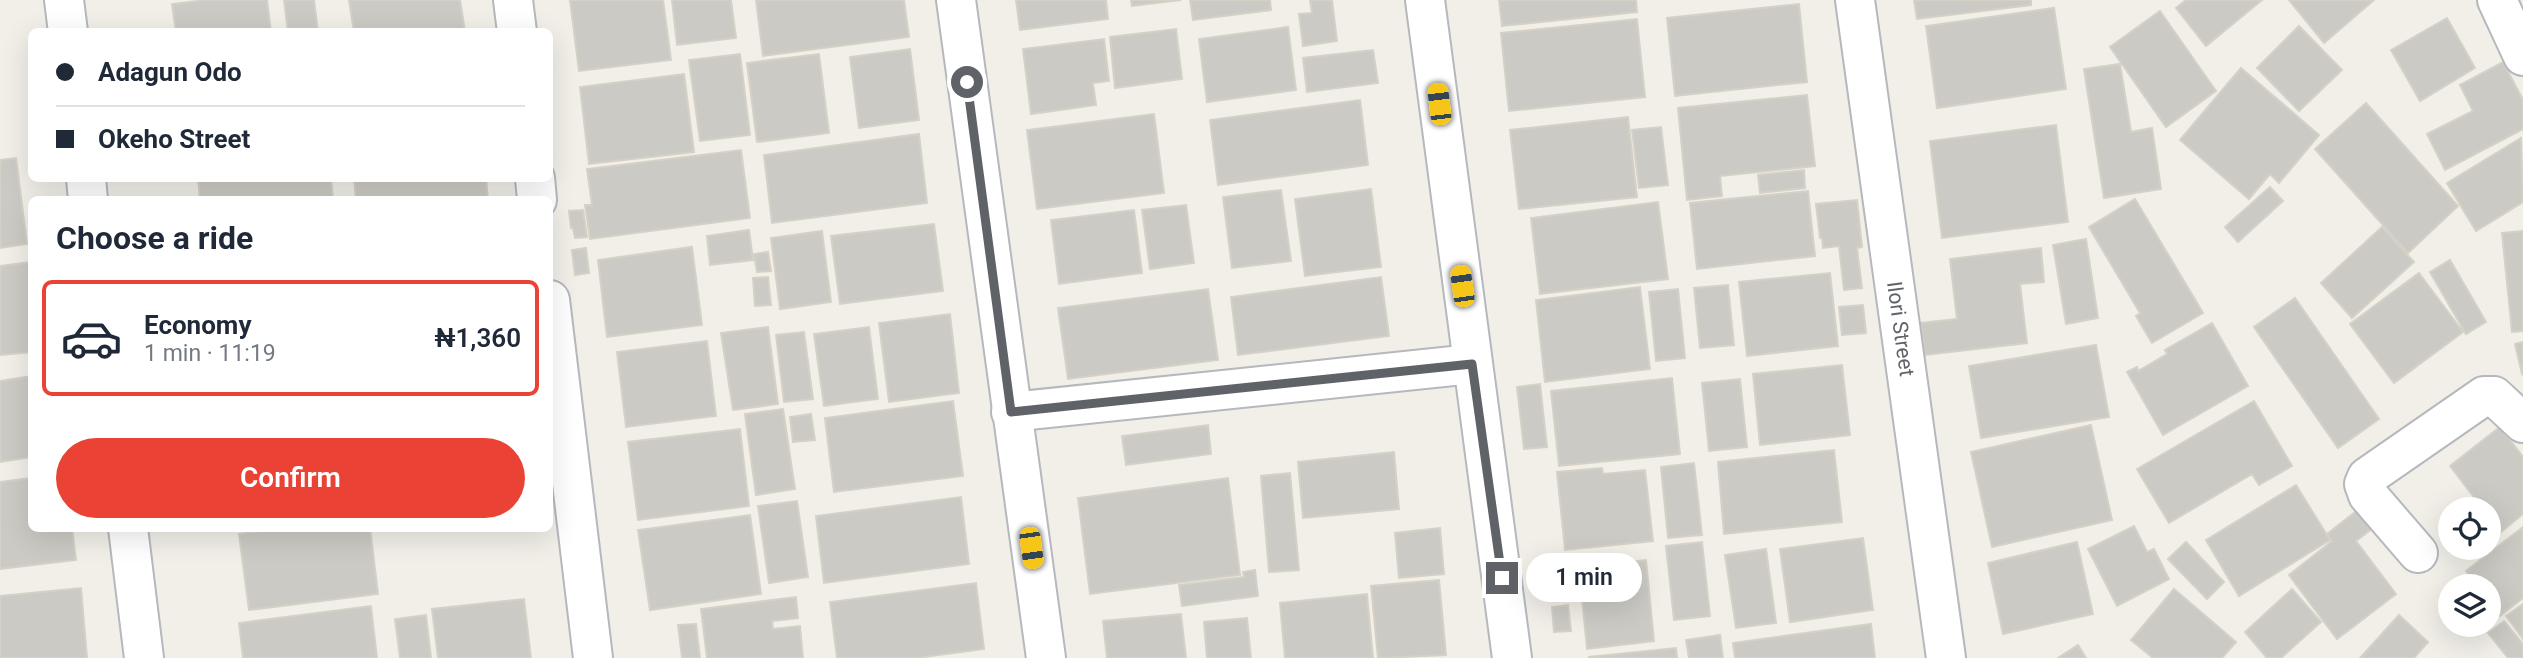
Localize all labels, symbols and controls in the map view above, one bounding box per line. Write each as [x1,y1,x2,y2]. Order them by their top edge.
text: Adagun Odo [98,57,242,87]
route start [951,66,983,98]
car [1427,82,1452,126]
text: Okeho Street [98,124,250,154]
text: Choose a ride [56,219,253,257]
car [1449,264,1476,308]
street label: Ilori Street [1882,280,1919,378]
icon: car [60,307,123,370]
text: Economy [144,310,251,340]
text: ₦1,360 [434,323,521,353]
text: 1 min · 11:19 [144,340,276,367]
button: Confirm [56,438,525,518]
map controls [2438,497,2501,637]
button: locate [2438,497,2501,560]
car [1018,526,1045,570]
callout: 1 min [1526,554,1642,602]
route end [1486,562,1518,594]
text: 1 min [1555,564,1613,591]
button: layers [2438,574,2501,637]

